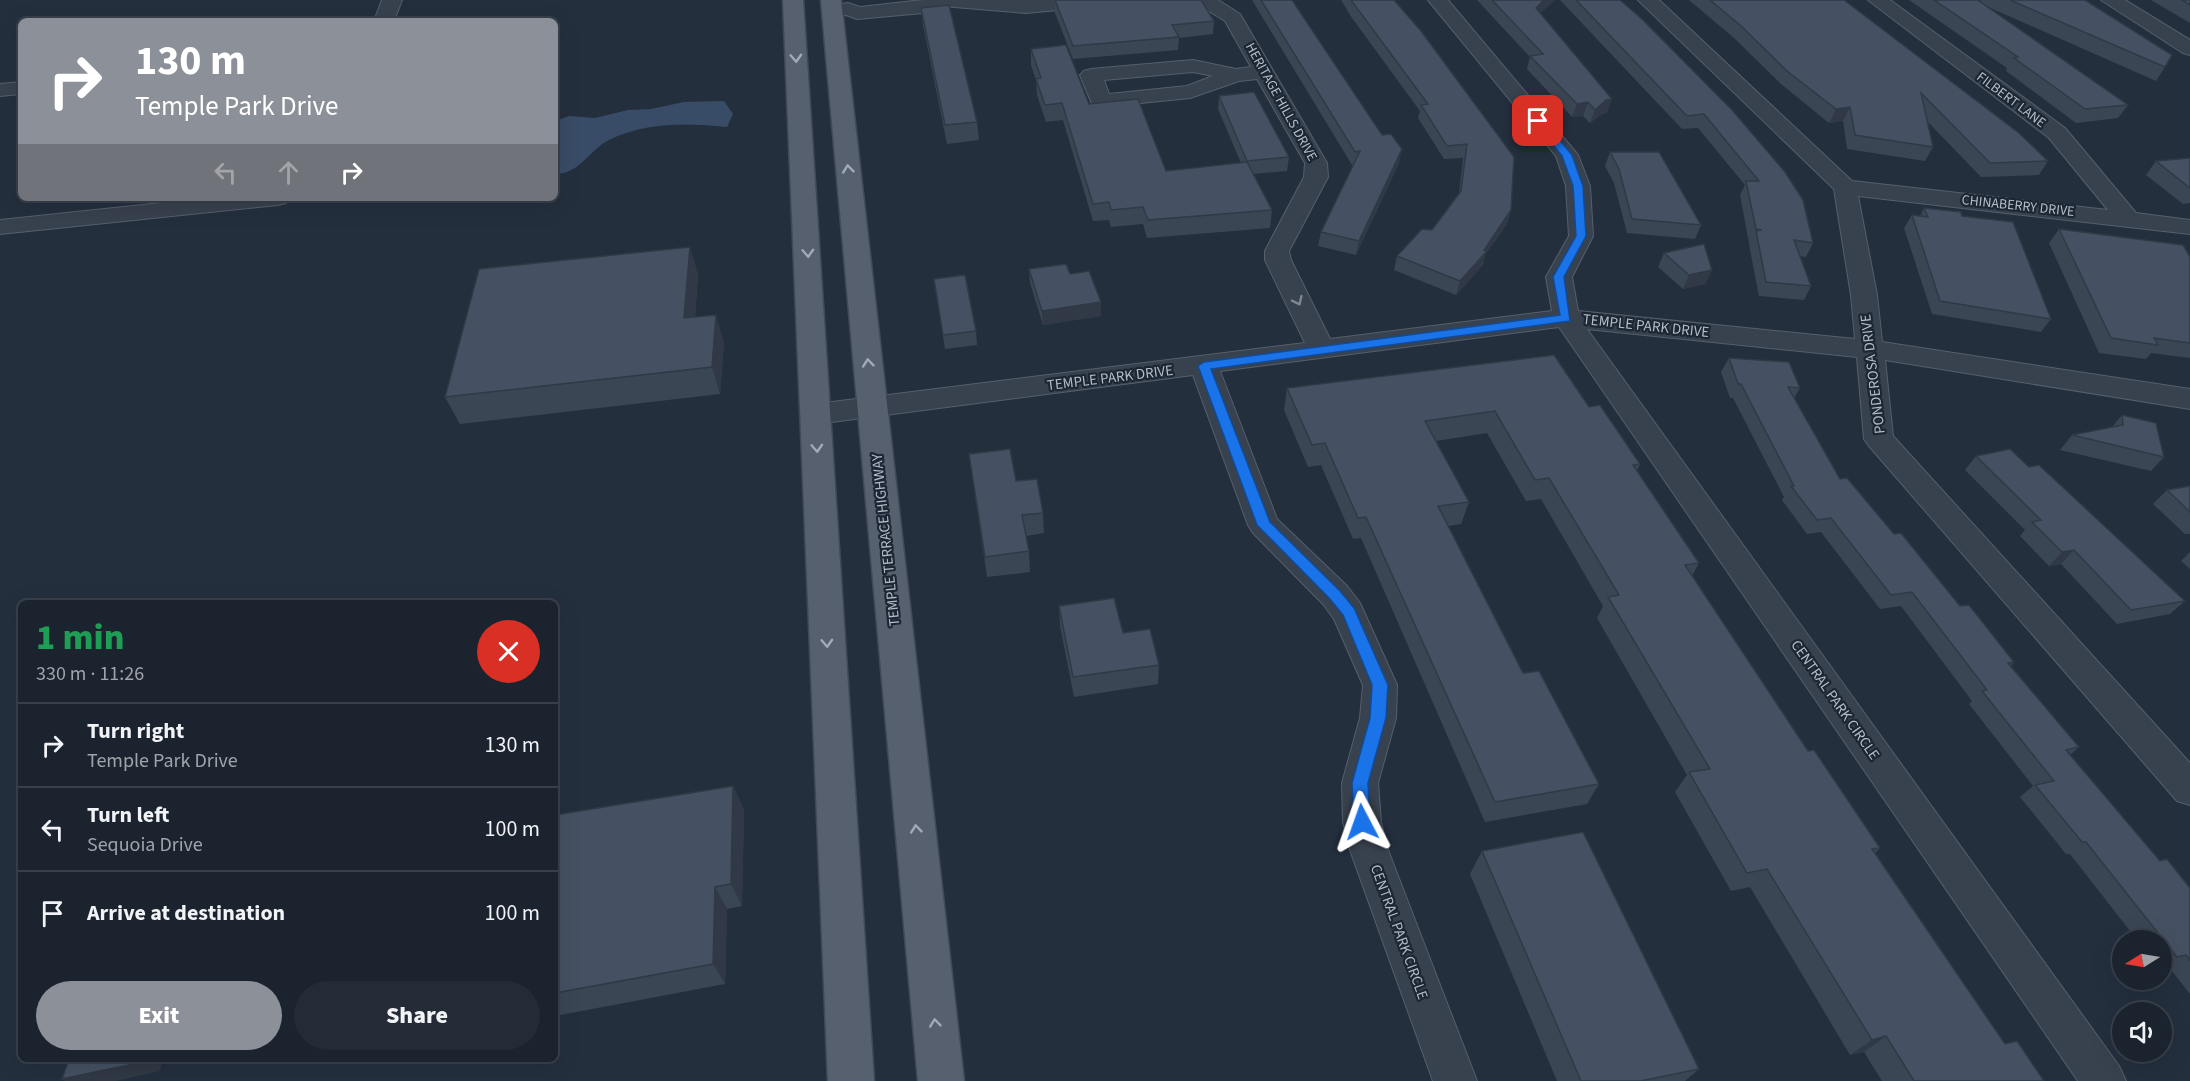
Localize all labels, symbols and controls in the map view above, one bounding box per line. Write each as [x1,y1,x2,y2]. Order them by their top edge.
text: 130 m [135,31,246,91]
street label: HERITAGE HILLS DRIVE [1240,39,1322,165]
icon: right [36,42,114,120]
one-way arrow [790,54,803,63]
street label: FILBERT LANE [1972,67,2050,133]
text: Temple Park Drive [135,87,339,126]
pin [1512,95,1563,146]
icon: arrive [1521,104,1554,137]
icon: left [209,156,242,189]
icon: ahead [272,156,305,189]
icon: right [335,156,368,189]
one-way arrow [842,165,855,174]
street label: CHINABERRY DRIVE [1961,190,2075,222]
one-way arrow [801,249,814,258]
one-way arrow [1291,295,1303,306]
street label: TEMPLE PARK DRIVE [1582,309,1710,343]
street label: PONDEROSA DRIVE [1855,313,1891,435]
one-way arrow [862,359,875,368]
street label: TEMPLE PARK DRIVE [1046,360,1174,396]
one-way arrow [811,443,824,452]
street label: TEMPLE TERRACE HIGHWAY [866,452,906,627]
text: 1 min [36,612,124,663]
button: close [477,620,540,683]
street label: CENTRAL PARK CIRCLE [1786,636,1884,764]
one-way arrow [821,638,834,647]
text: 330 m · 11:26 [36,660,144,688]
text: Turn right [87,715,184,747]
icon: right [36,729,69,762]
text: 130 m [485,729,540,761]
text: Temple Park Drive [87,747,238,775]
position arrow [1330,790,1394,854]
text: Turn left [87,799,169,831]
icon: left [36,813,69,846]
text: 100 m [485,813,540,845]
one-way arrow [910,824,923,833]
text: Sequoia Drive [87,831,203,859]
street label: CENTRAL PARK CIRCLE [1365,862,1433,1002]
icon: arrive [36,897,69,930]
text: Arrive at destination [87,897,285,929]
text: 100 m [485,897,540,929]
north arrow [2112,930,2172,990]
map controls [2112,930,2172,1062]
button: Exit [36,981,282,1050]
button: Share [294,981,540,1050]
button: sound [2112,1002,2172,1062]
one-way arrow [929,1018,942,1027]

